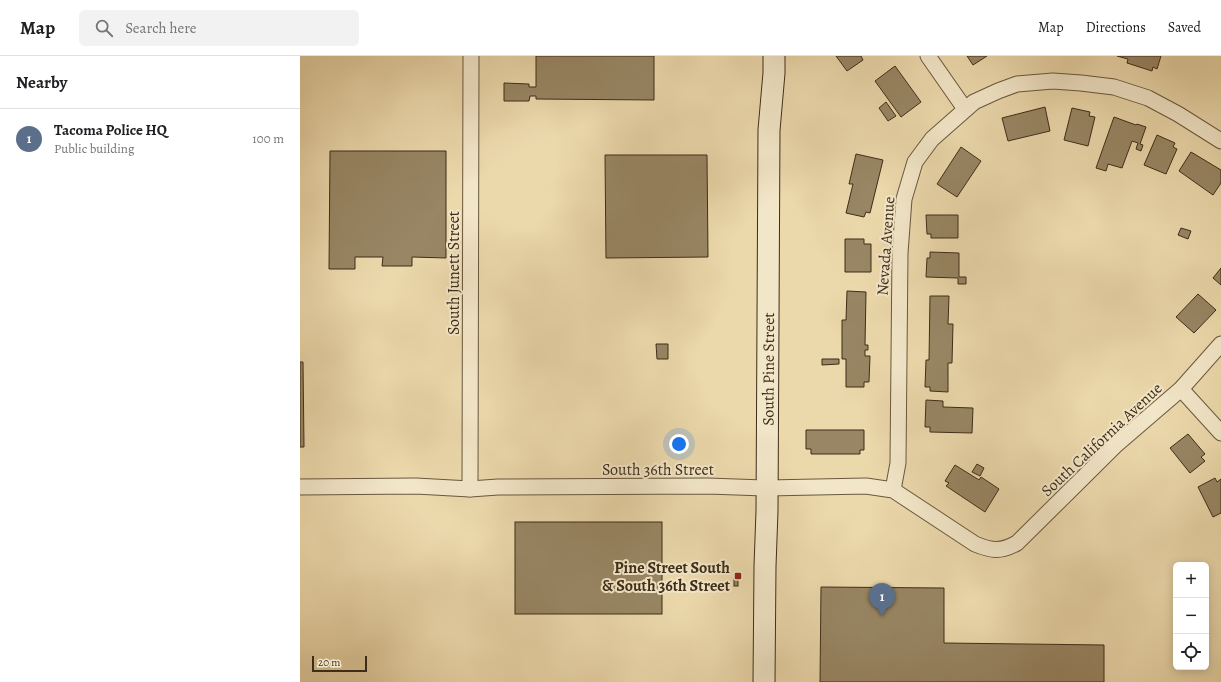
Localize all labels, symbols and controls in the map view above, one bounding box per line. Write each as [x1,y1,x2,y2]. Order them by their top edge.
search box [79,10,359,46]
text: Map [20,15,55,41]
icon: search [93,17,115,39]
text: Search here [125,18,197,38]
text: Map [1038,18,1064,37]
text: Directions [1086,18,1146,37]
text: Saved [1168,18,1201,37]
text: Nearby [16,71,67,94]
text: Tacoma Police HQ [54,120,167,140]
text: 1 [27,130,31,147]
text: 100 m [252,130,284,147]
text: Public building [54,140,134,157]
street label: Nevada Avenue [872,196,900,296]
street label: South Junett Street [443,211,465,335]
street label: South Pine Street [757,312,780,426]
street label: South California Avenue [1036,378,1167,502]
your location [669,434,689,454]
street label: South 36th Street [602,459,714,481]
place label: Pine Street South & South 36th Street [602,557,731,597]
map controls [1173,562,1209,670]
button: + [1173,562,1209,598]
marker: Pine Street South & South 36th Street [733,571,743,581]
pin: 1 [869,583,895,616]
button: − [1173,598,1209,634]
button: locate [1173,634,1209,670]
scale bar [312,654,367,673]
text: 20 m [318,655,340,670]

